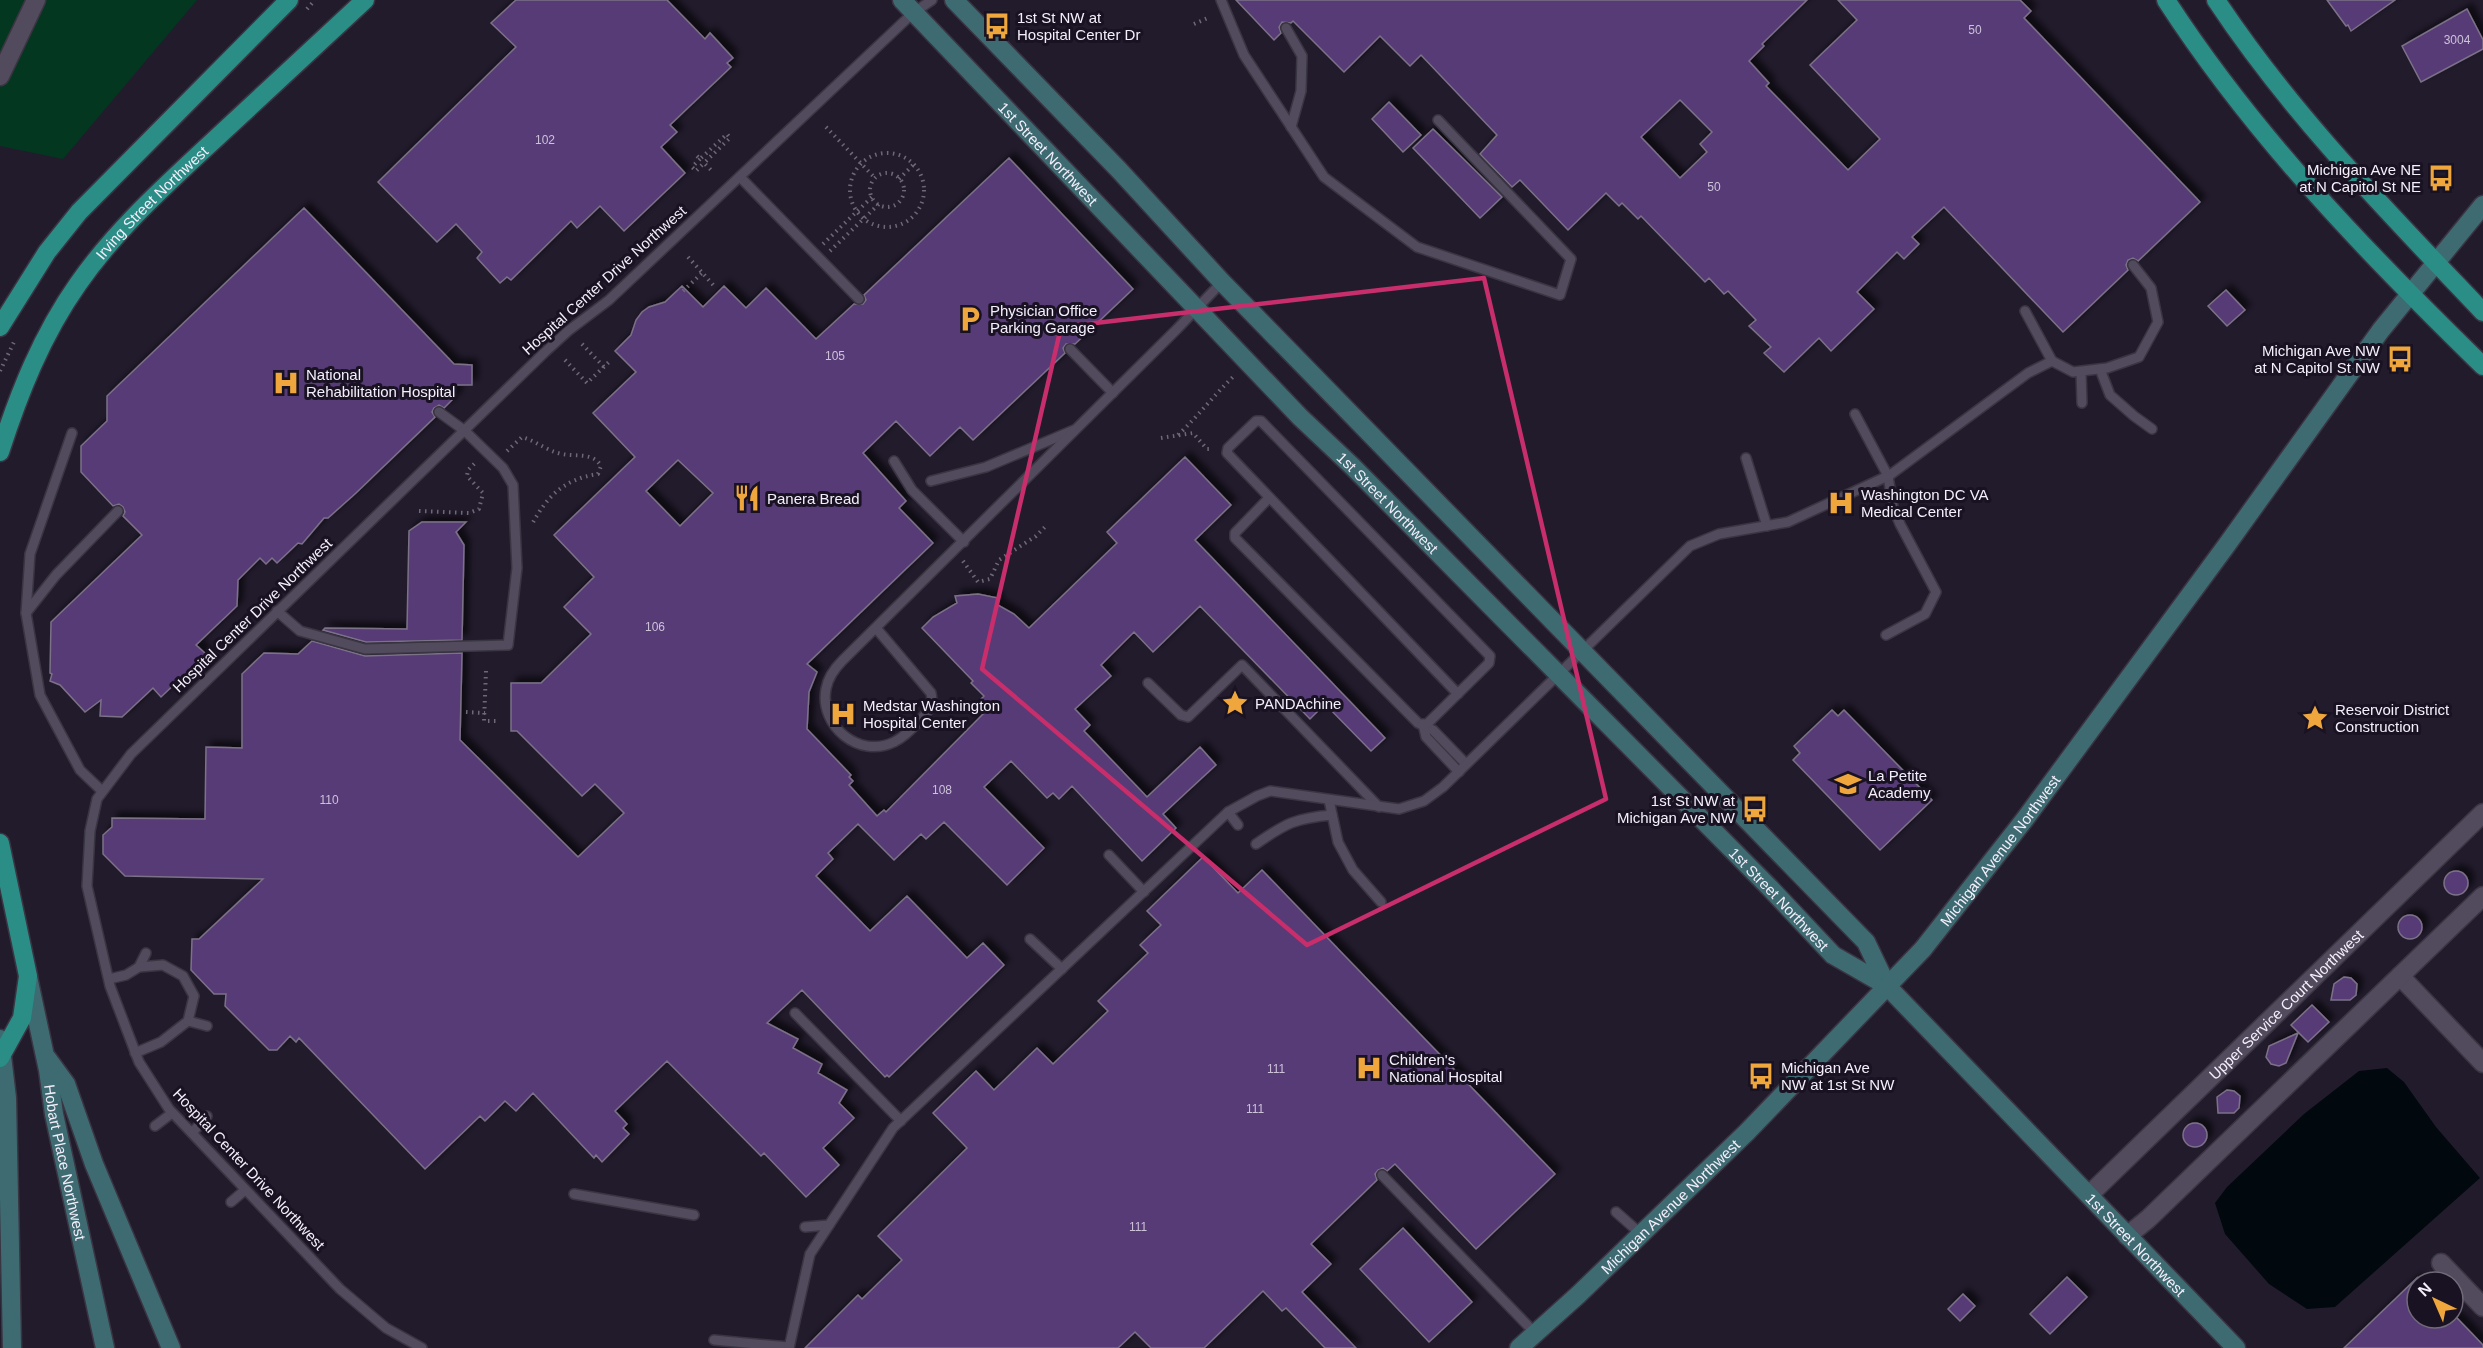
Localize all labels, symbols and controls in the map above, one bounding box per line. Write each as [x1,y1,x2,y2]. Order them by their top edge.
place label: 1st St NW at Hospital Center Dr [1017,9,1140,43]
bus stop icon: 1st St NW at Hospital Center Dr [982,11,1012,41]
house number: 50 [1968,23,1982,37]
house number: 3004 [2444,33,2471,47]
street label: 1st Street Northwest [995,98,1102,209]
house number: 102 [535,133,555,147]
street label: Irving Street Northwest [92,141,212,262]
place label: Michigan Ave NE at N Capitol St NE [2299,161,2421,195]
bus stop icon: Michigan Ave NE at N Capitol St NE [2426,163,2456,193]
house number: 50 [1707,180,1721,194]
street label: Hospital Center Drive Northwest [519,201,690,358]
place label: Physician Office Parking Garage [990,302,1097,336]
parking icon: Physician Office Parking Garage [955,304,985,334]
place label: Michigan Ave NW at N Capitol St NW [2254,342,2381,376]
bus stop icon: Michigan Ave NW at N Capitol St NW [2385,344,2415,374]
house number: 105 [825,349,845,363]
place label: National Rehabilitation Hospital [306,366,455,400]
hospital icon: National Rehabilitation Hospital [271,368,301,398]
street label: 1st Street Northwest [1334,448,1442,557]
restaurant icon: Panera Bread [732,483,762,513]
place label: Washington DC VA Medical Center [1861,486,1989,520]
hospital icon: Washington DC VA Medical Center [1826,488,1856,518]
place label: Panera Bread [767,490,860,507]
street label: Hospital Center Drive Northwest [169,534,336,696]
house number: 106 [645,620,665,634]
place icon: PANDAchine [1220,688,1250,718]
place label: PANDAchine [1255,695,1341,712]
place label: Medstar Washington Hospital Center [863,697,1000,731]
hospital icon: Medstar Washington Hospital Center [828,699,858,729]
place label: Reservoir District Construction [2335,701,2450,735]
place icon: Reservoir District Construction [2300,703,2330,733]
place label: La Petite Academy [1868,767,1931,801]
school or university icon: La Petite Academy [1833,769,1863,799]
street label: Michigan Avenue Northwest [1936,771,2064,929]
house number: 108 [932,783,952,797]
place label: 1st St NW at Michigan Ave NW [1617,792,1736,826]
house number: 110 [319,793,339,807]
bus stop icon: 1st St NW at Michigan Ave NW [1740,794,1770,824]
street label: 1st Street Northwest [1726,844,1833,954]
street label: Upper Service Court Northwest [2205,925,2367,1083]
place label: Children's National Hospital [1389,1051,1502,1085]
hospital icon: Children's National Hospital [1354,1053,1384,1083]
place label: Michigan Ave NW at 1st St NW [1781,1059,1895,1093]
bus stop icon: Michigan Ave NW at 1st St NW [1746,1061,1776,1091]
house number: 111 [1267,1062,1285,1076]
street label: Hobart Place Northwest [42,1083,90,1242]
street label: Hospital Center Drive Northwest [170,1085,329,1254]
house number: 111 [1246,1102,1264,1116]
street label: Michigan Avenue Northwest [1597,1135,1743,1277]
street label: 1st Street Northwest [2083,1190,2190,1300]
house number: 111 [1129,1220,1147,1234]
north arrow [2405,1270,2465,1330]
text: N [2415,1279,2435,1300]

